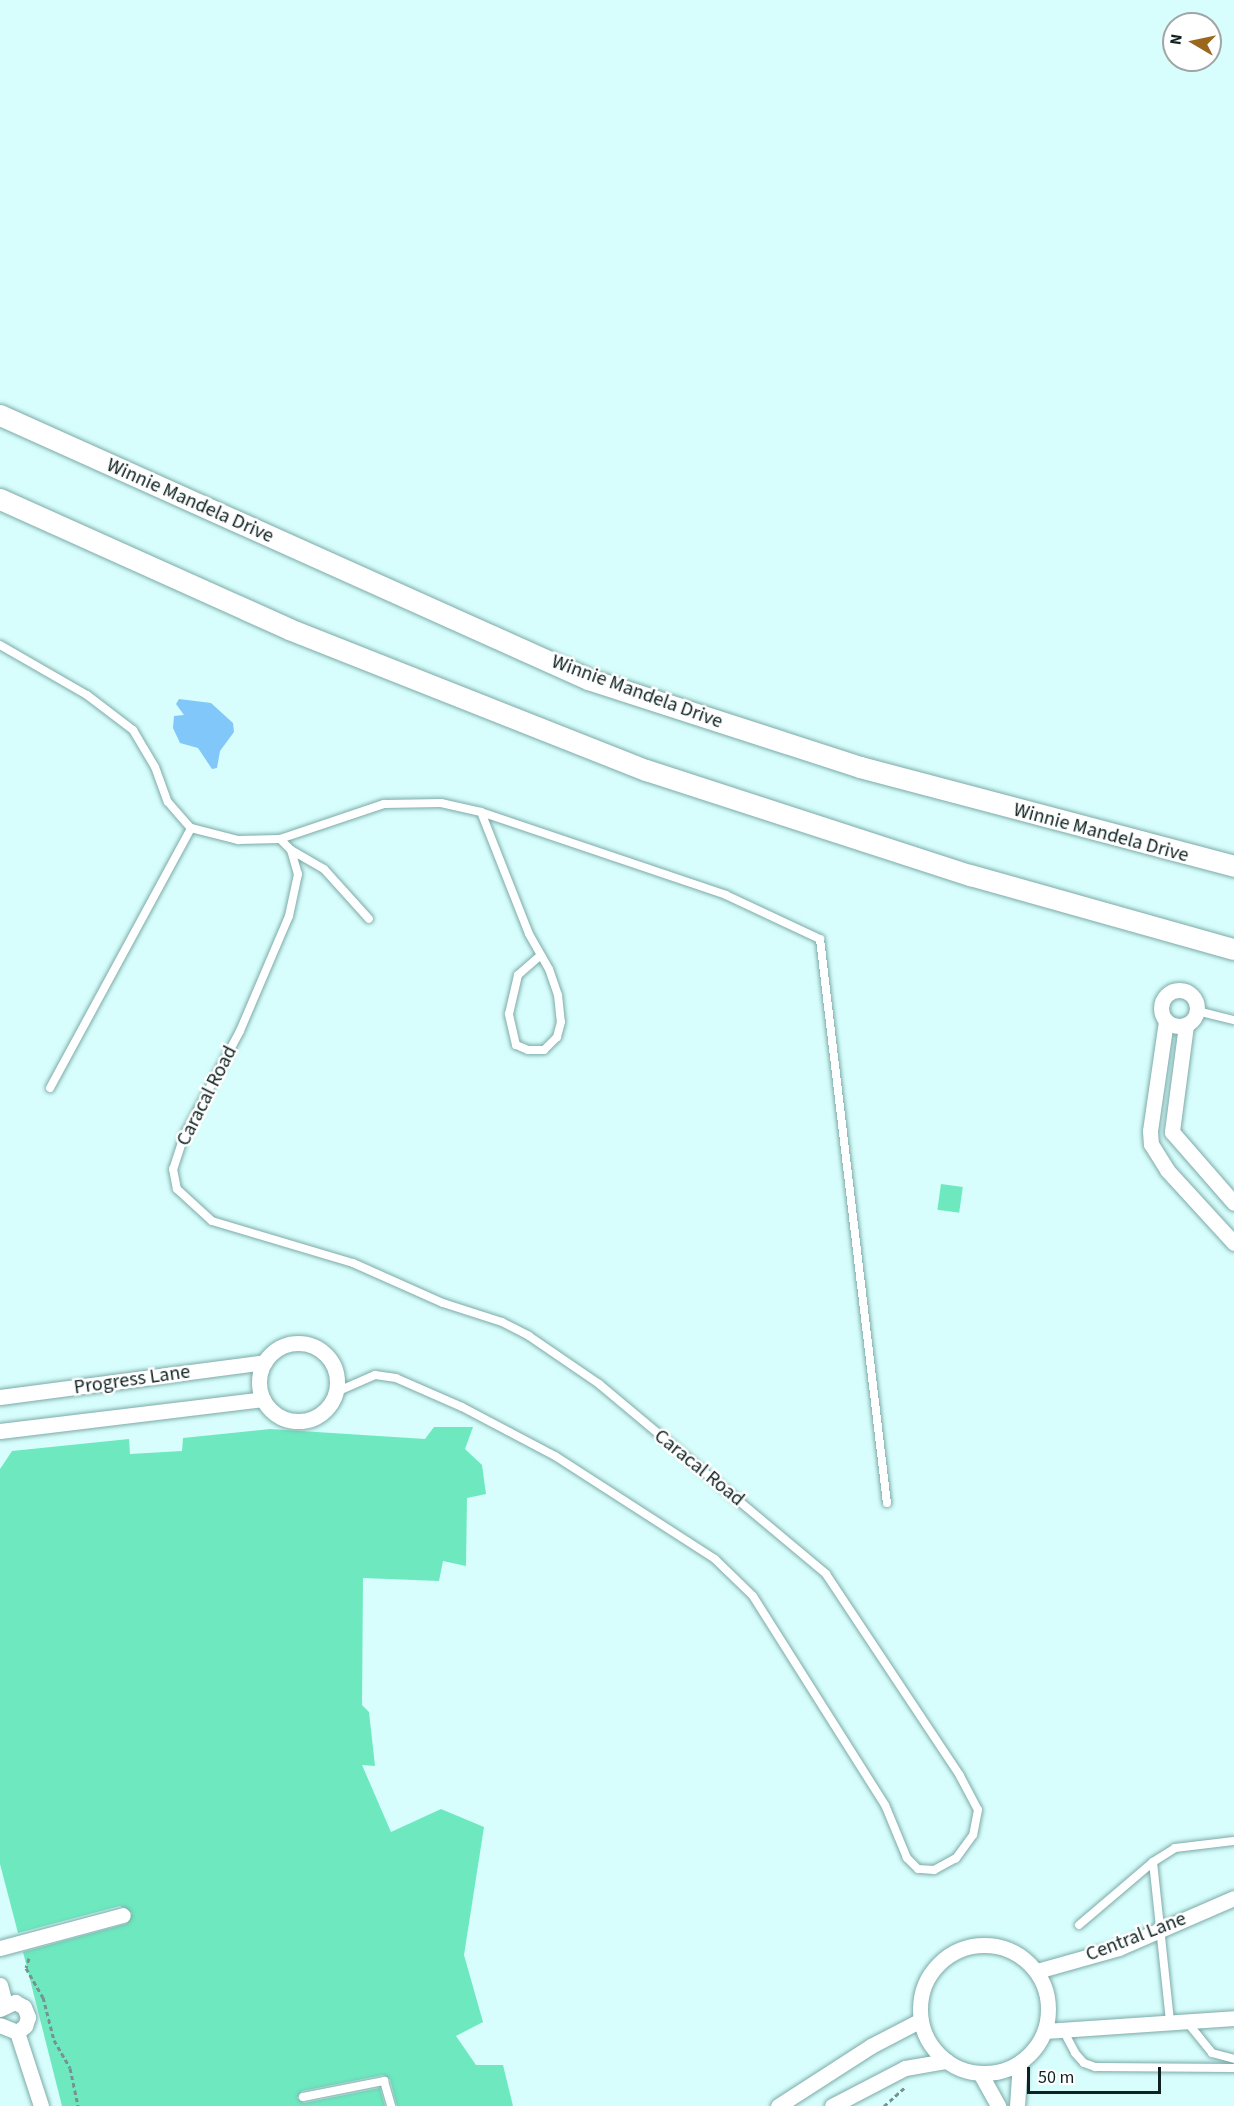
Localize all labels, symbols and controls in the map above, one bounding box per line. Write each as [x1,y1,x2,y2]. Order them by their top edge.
north arrow [1162,12,1222,72]
text: N [1164,33,1188,46]
street label: Winnie Mandela Drive [103,453,277,549]
street label: Winnie Mandela Drive [548,650,726,734]
street label: Winnie Mandela Drive [1011,798,1191,868]
street label: Caracal Road [172,1042,242,1150]
street label: Progress Lane [72,1360,192,1400]
street label: Caracal Road [649,1424,749,1512]
street label: Central Lane [1083,1907,1189,1967]
scale bar [1030,2055,1164,2093]
text: 50 m [1038,2065,1074,2090]

